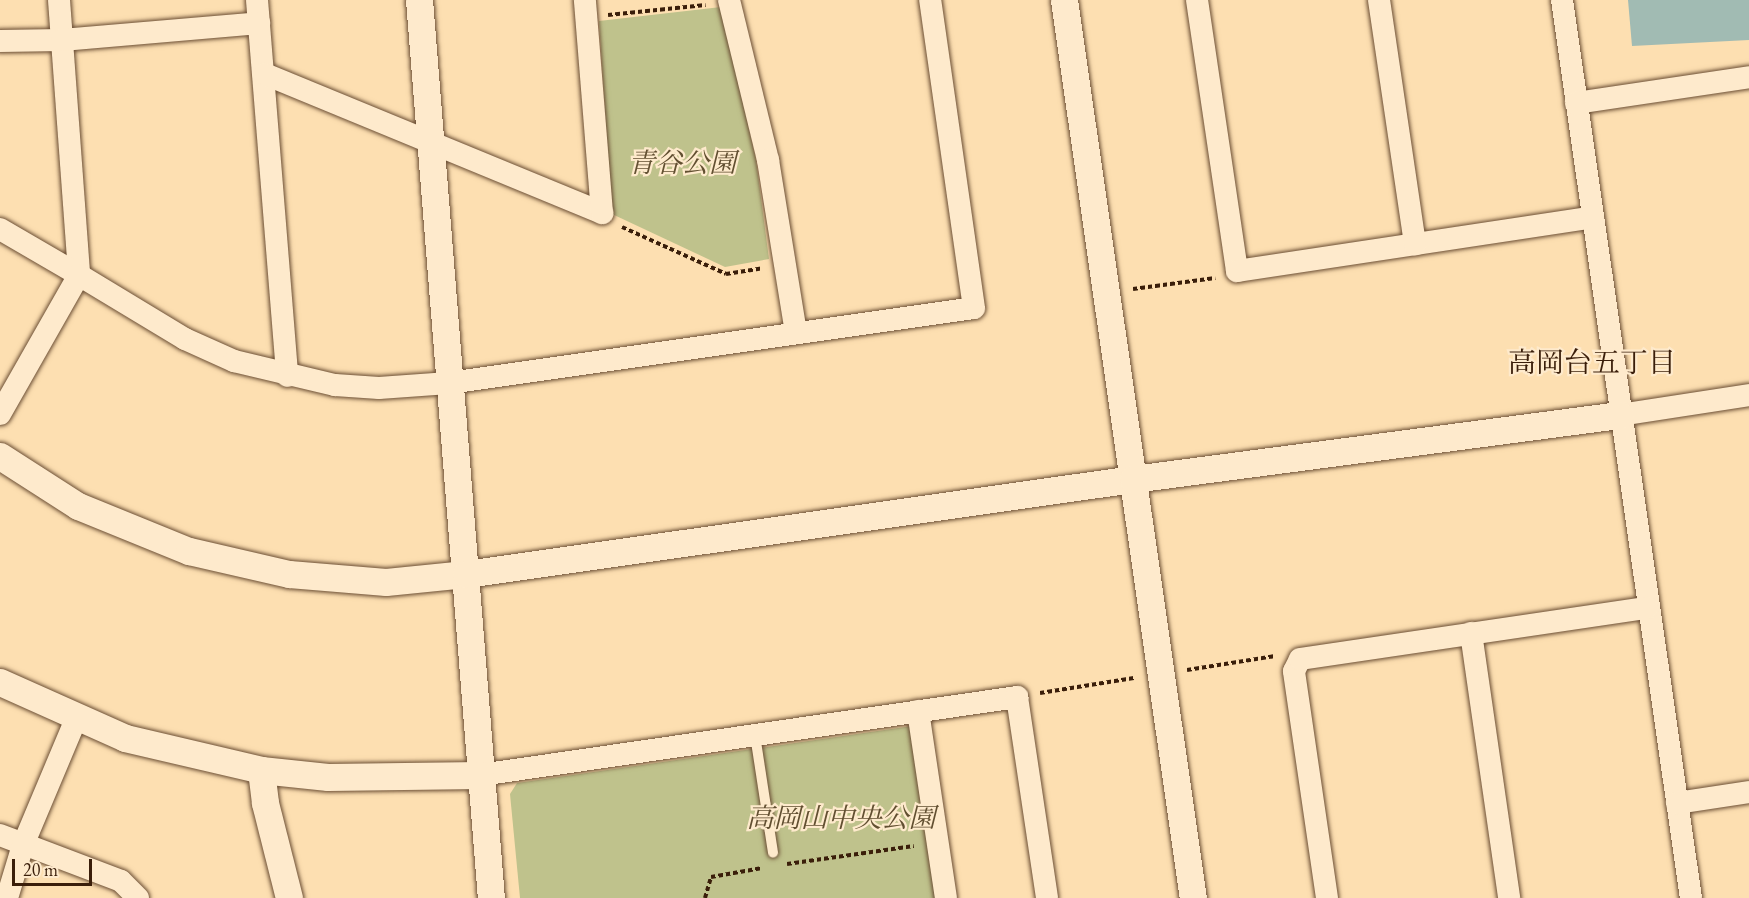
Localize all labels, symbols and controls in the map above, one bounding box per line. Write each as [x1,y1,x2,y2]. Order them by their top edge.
park label: 青谷公園 [628,147,736,179]
district label: 高岡台五丁目 [1508,345,1676,379]
park label: 高岡山中央公園 [747,802,935,834]
scale bar [15,847,94,885]
text: 20 m [23,858,58,881]

